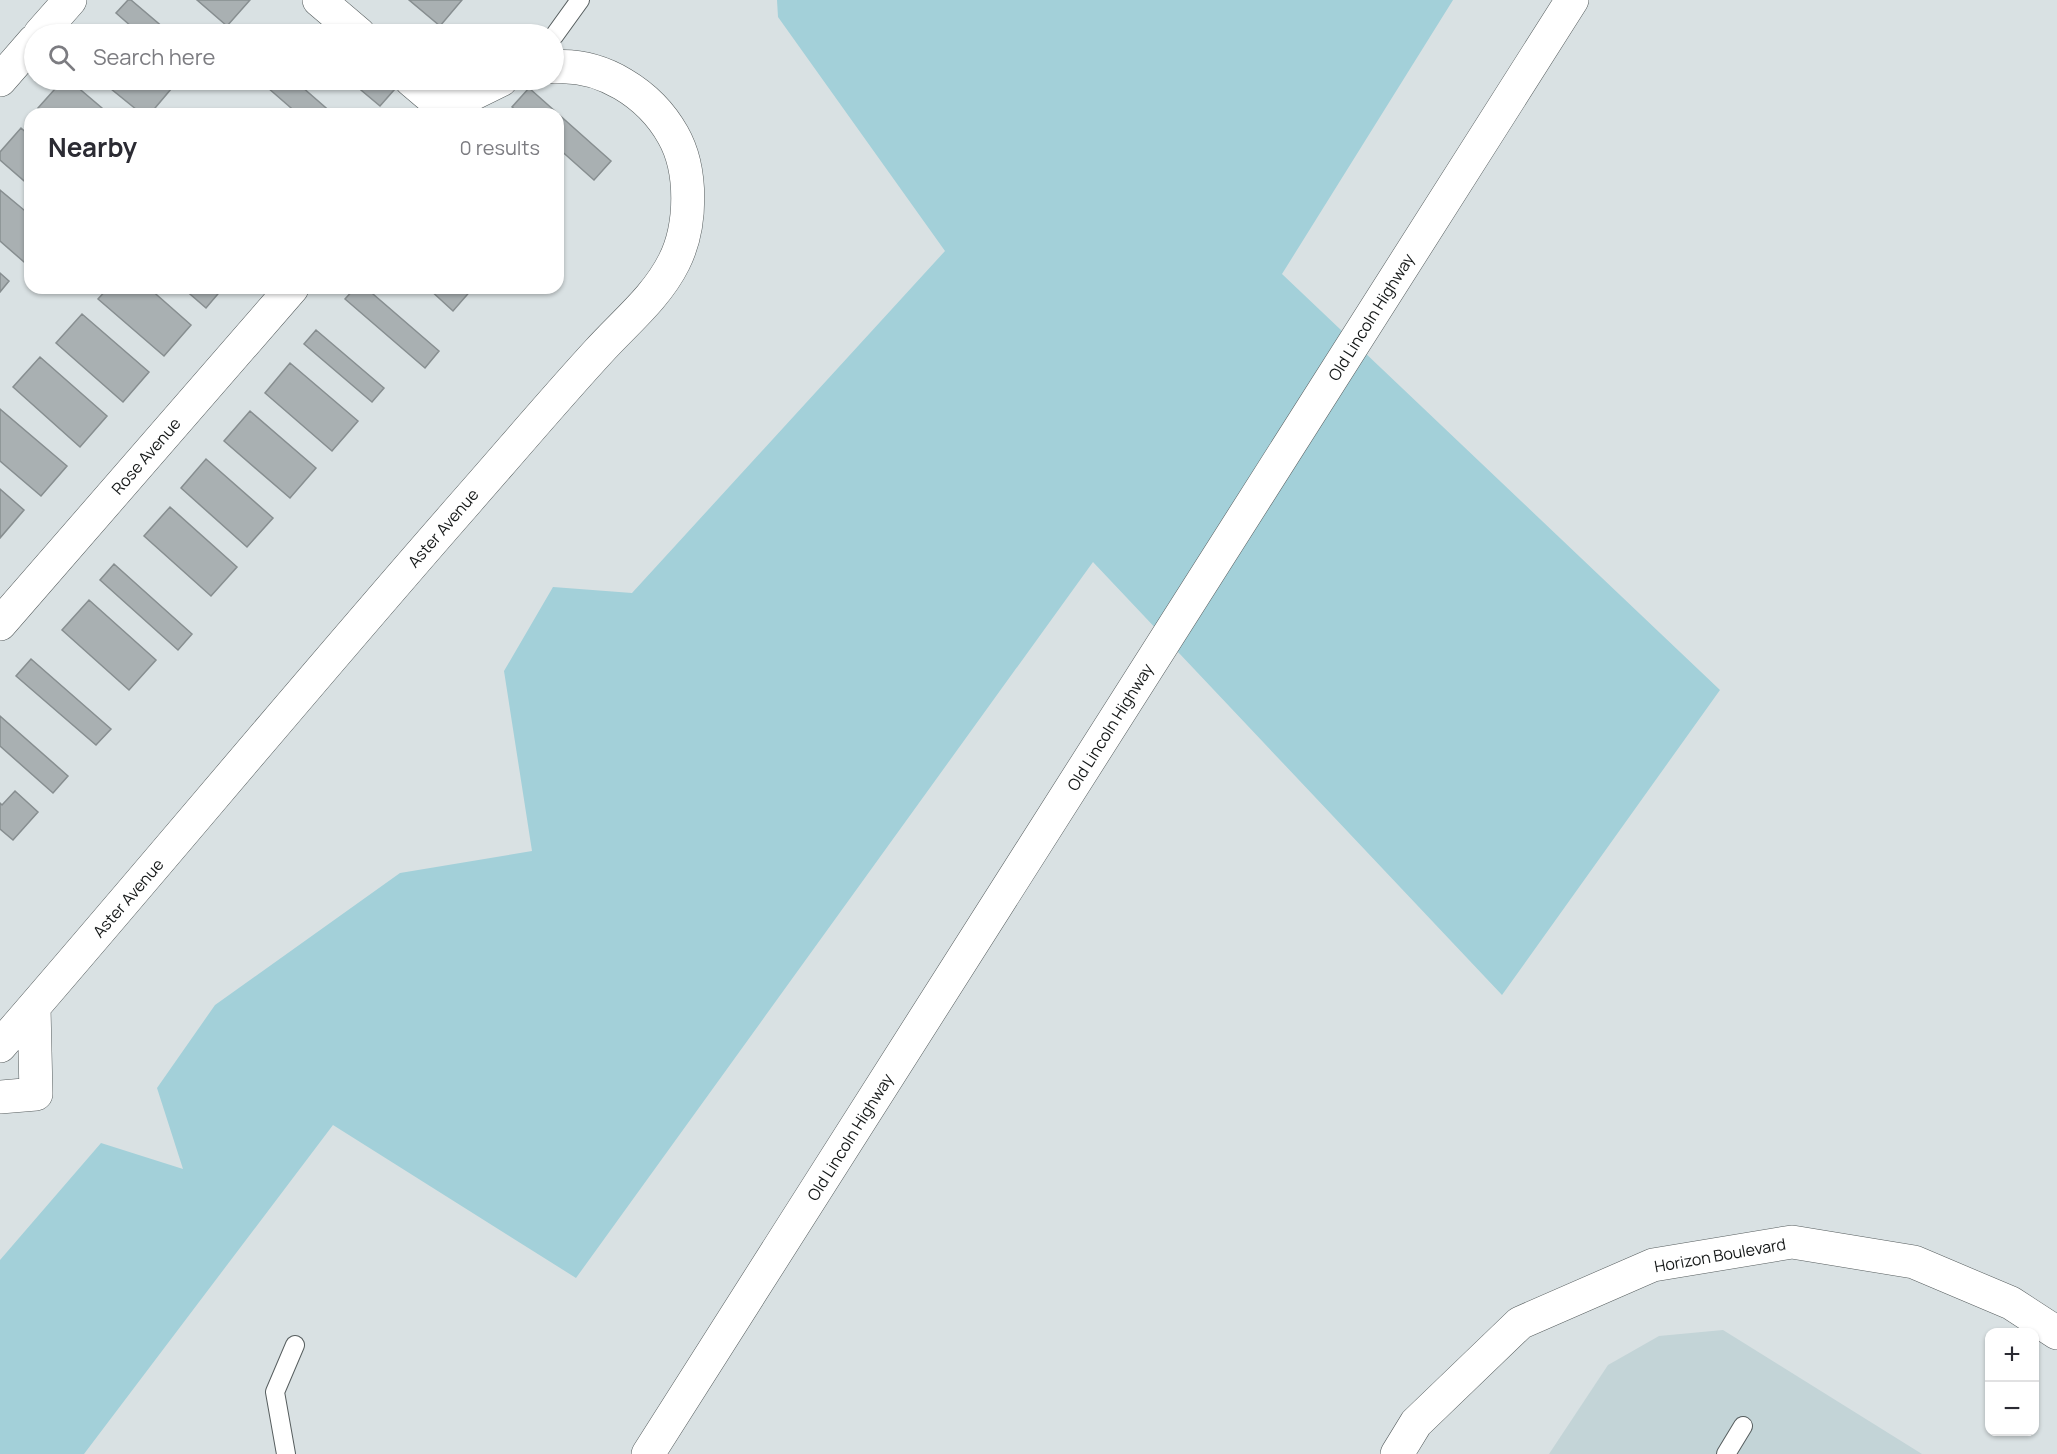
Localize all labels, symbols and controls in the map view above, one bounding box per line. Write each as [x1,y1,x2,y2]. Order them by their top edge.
search box [24,24,564,90]
icon: search [45,41,78,74]
text: Search here [93,42,215,72]
text: Nearby [48,129,137,165]
text: 0 results [460,134,540,161]
street label: Old Lincoln Highway [1323,249,1419,385]
street label: Rose Avenue [106,413,186,499]
street label: Aster Avenue [403,484,483,572]
street label: Old Lincoln Highway [1062,659,1158,795]
street label: Aster Avenue [88,854,168,942]
street label: Old Lincoln Highway [802,1069,898,1205]
street label: Horizon Boulevard [1653,1233,1787,1277]
map controls [1985,1328,2039,1436]
button: + [1985,1328,2039,1382]
button: − [1985,1382,2039,1436]

